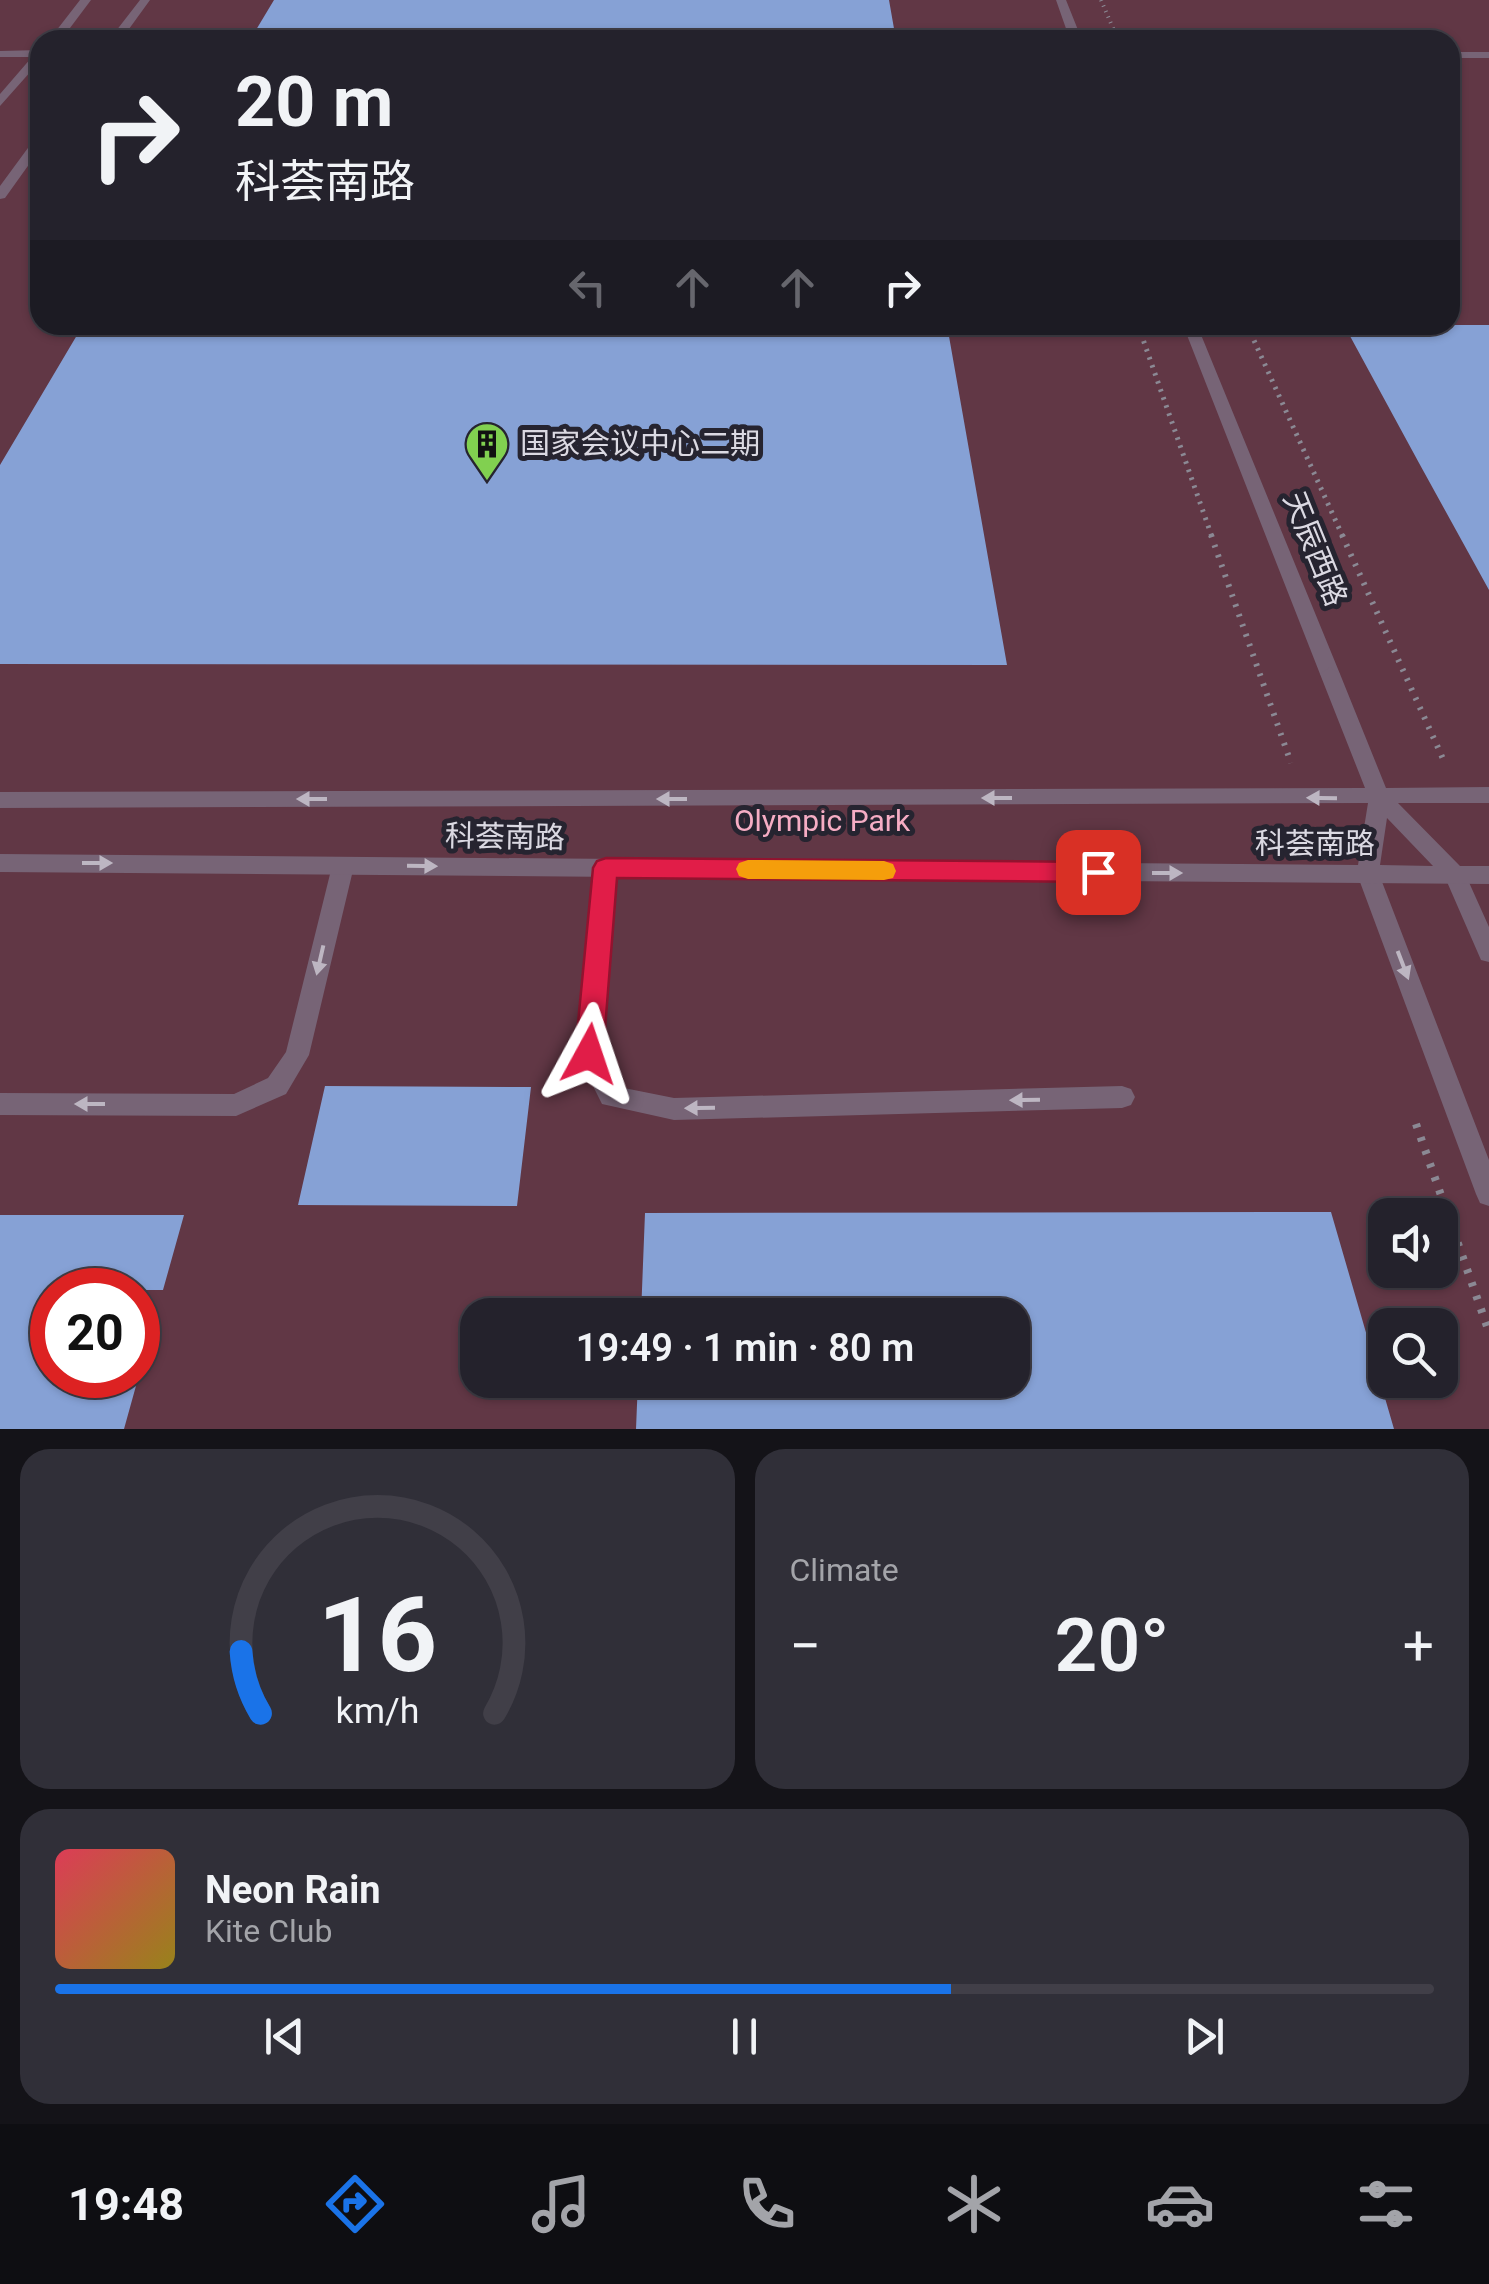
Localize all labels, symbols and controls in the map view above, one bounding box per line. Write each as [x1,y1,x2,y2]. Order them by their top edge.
text: 20 m [235,61,393,143]
icon: right [70,70,200,200]
text: 科荟南路 [235,155,415,208]
icon: left [560,260,615,315]
icon: ahead [665,260,720,315]
icon: ahead [770,260,825,315]
icon: right [875,260,930,315]
building icon: 国家会议中心二期 [464,421,510,482]
place label: 国家会议中心二期 [520,426,760,461]
street label: 天辰西路 [1277,487,1354,611]
one-way arrow [1305,789,1337,805]
one-way arrow [980,790,1012,806]
one-way arrow [295,791,327,807]
one-way arrow [655,791,687,807]
park label: Olympic Park [734,803,911,838]
street label: 科荟南路 [445,818,565,855]
street label: 科荟南路 [1255,826,1375,861]
pin [1056,830,1141,915]
icon: arrive [1071,845,1126,900]
one-way arrow [82,856,114,872]
one-way arrow [407,859,439,875]
one-way arrow [1152,865,1184,881]
one-way arrow [312,945,327,976]
one-way arrow [1395,951,1411,981]
position arrow [537,1002,641,1106]
one-way arrow [1008,1092,1040,1108]
one-way arrow [74,1096,106,1112]
one-way arrow [684,1101,716,1117]
map controls [1368,1198,1458,1398]
button: sound [1368,1198,1458,1288]
speed limit sign: 20 [30,1268,160,1398]
button: search [1368,1308,1458,1398]
text: 19:49 · 1 min · 80 m [576,1326,914,1370]
text: Climate [790,1551,899,1589]
text: 16 [318,1575,437,1696]
text: 20° [1055,1601,1169,1689]
text: − [790,1614,821,1678]
text: + [1403,1614,1434,1678]
text: km/h [335,1690,419,1732]
text: Neon Rain [205,1868,381,1912]
text: Kite Club [205,1912,332,1950]
icon: previous [257,2009,312,2064]
icon: pause [717,2009,772,2064]
icon: next [1177,2009,1232,2064]
icon: directions [320,2169,390,2239]
icon: music [526,2169,596,2239]
icon: phone [732,2169,802,2239]
icon: climate [939,2169,1009,2239]
icon: car [1145,2169,1215,2239]
icon: filters [1351,2169,1421,2239]
text: 19:48 [68,2178,184,2231]

